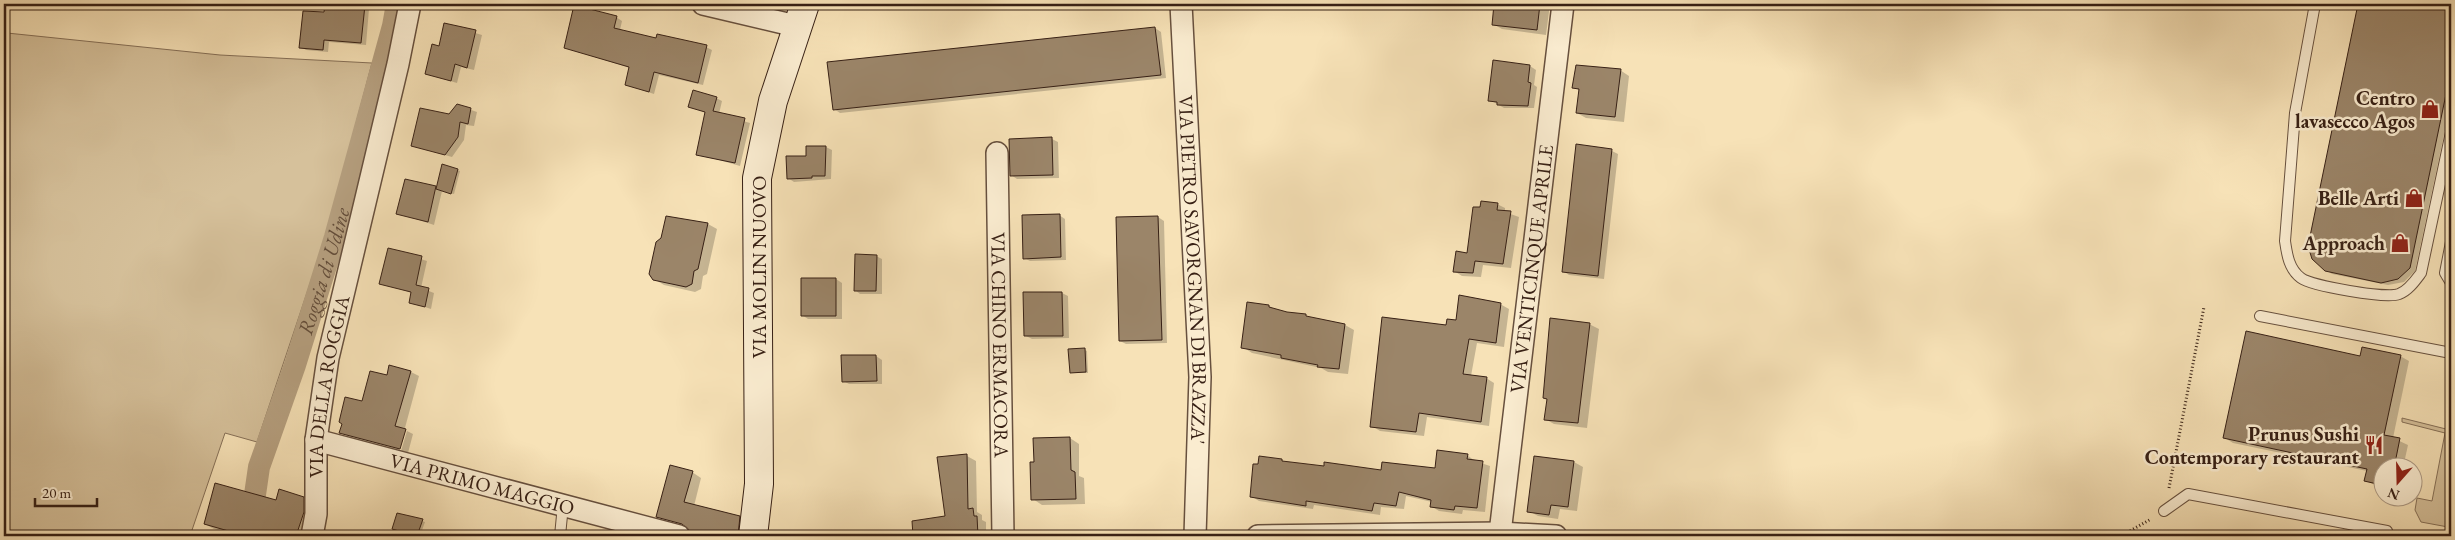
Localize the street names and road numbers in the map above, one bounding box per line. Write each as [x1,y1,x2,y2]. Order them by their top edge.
street label: VIA PIETRO SAVORGNAN DI BRAZZA' [1173,94,1213,445]
street label: VIA VENTICINQUE APRILE [1504,143,1559,395]
street label: VIA MOLIN NUOVO [746,176,772,358]
street label: VIA CHINO ERMACORA [985,232,1015,458]
street label: VIA DELLA ROGGIA [303,292,356,478]
street label: VIA PRIMO MAGGIO [387,447,577,521]

